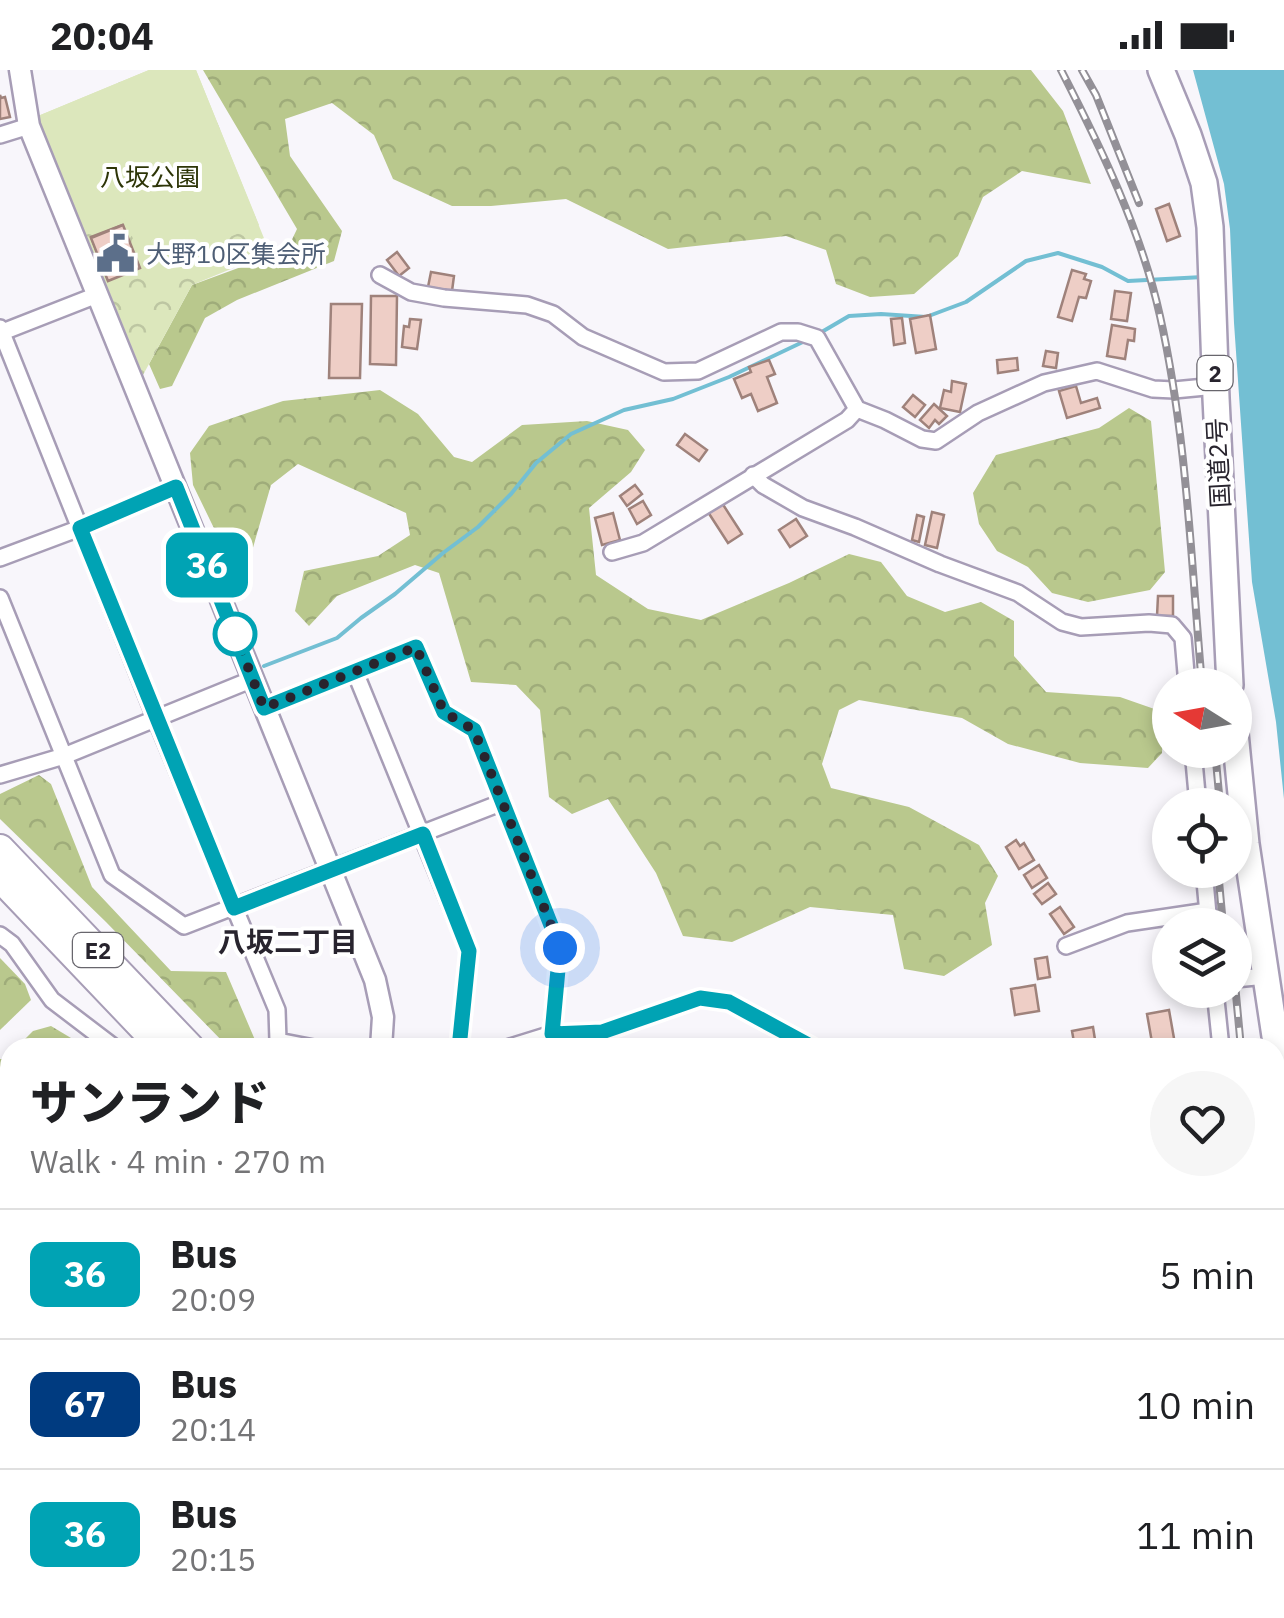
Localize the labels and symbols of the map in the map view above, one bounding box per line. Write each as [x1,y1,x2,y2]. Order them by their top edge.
park label: 八坂公園 [100,160,200,193]
public building icon: 大野10区集会所 [95,232,137,274]
place label: 大野10区集会所 [146,237,326,270]
road number: 2 [1198,356,1232,390]
street label: 国道2号 [1199,417,1237,509]
line badge: 36 [162,532,252,598]
unlabelled marker [214,613,256,655]
north arrow [1152,668,1252,768]
district label: 八坂二丁目 [218,923,358,960]
your location [535,923,585,973]
road number: E2 [73,933,123,967]

